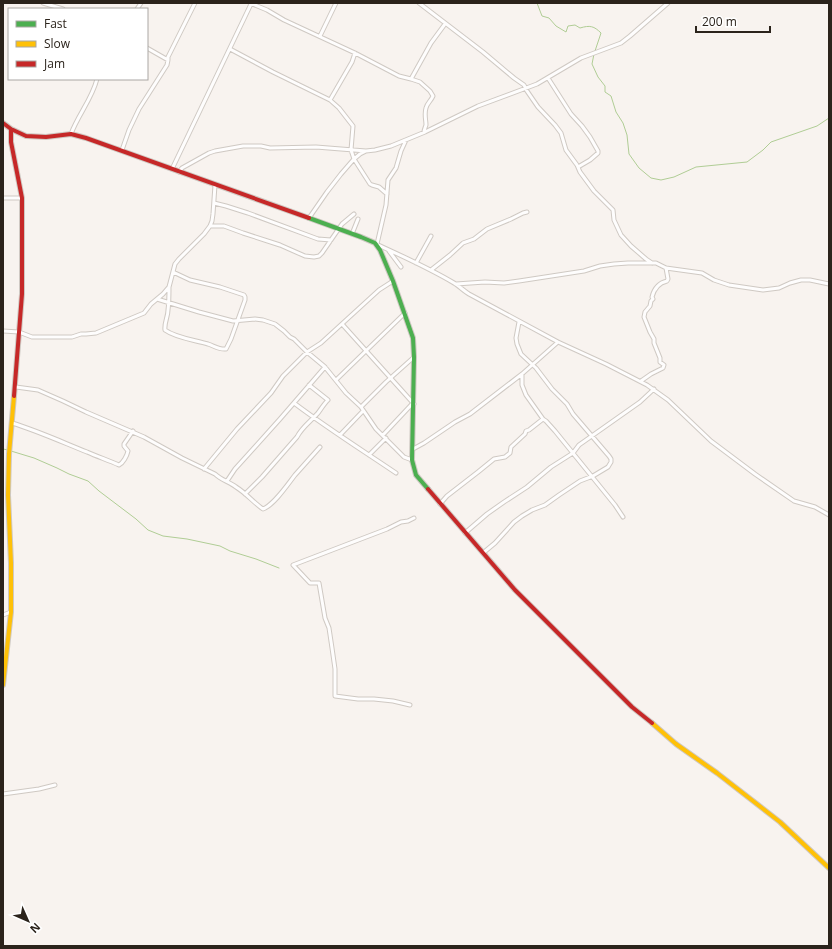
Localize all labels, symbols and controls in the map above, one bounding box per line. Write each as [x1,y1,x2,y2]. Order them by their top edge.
legend [8,8,148,80]
scale bar [696,8,770,34]
text: 200 m [702,13,737,30]
text: Fast [44,15,67,32]
text: Slow [44,35,71,52]
text: Jam [43,55,65,72]
north arrow [8,901,48,941]
text: N [27,920,44,937]

